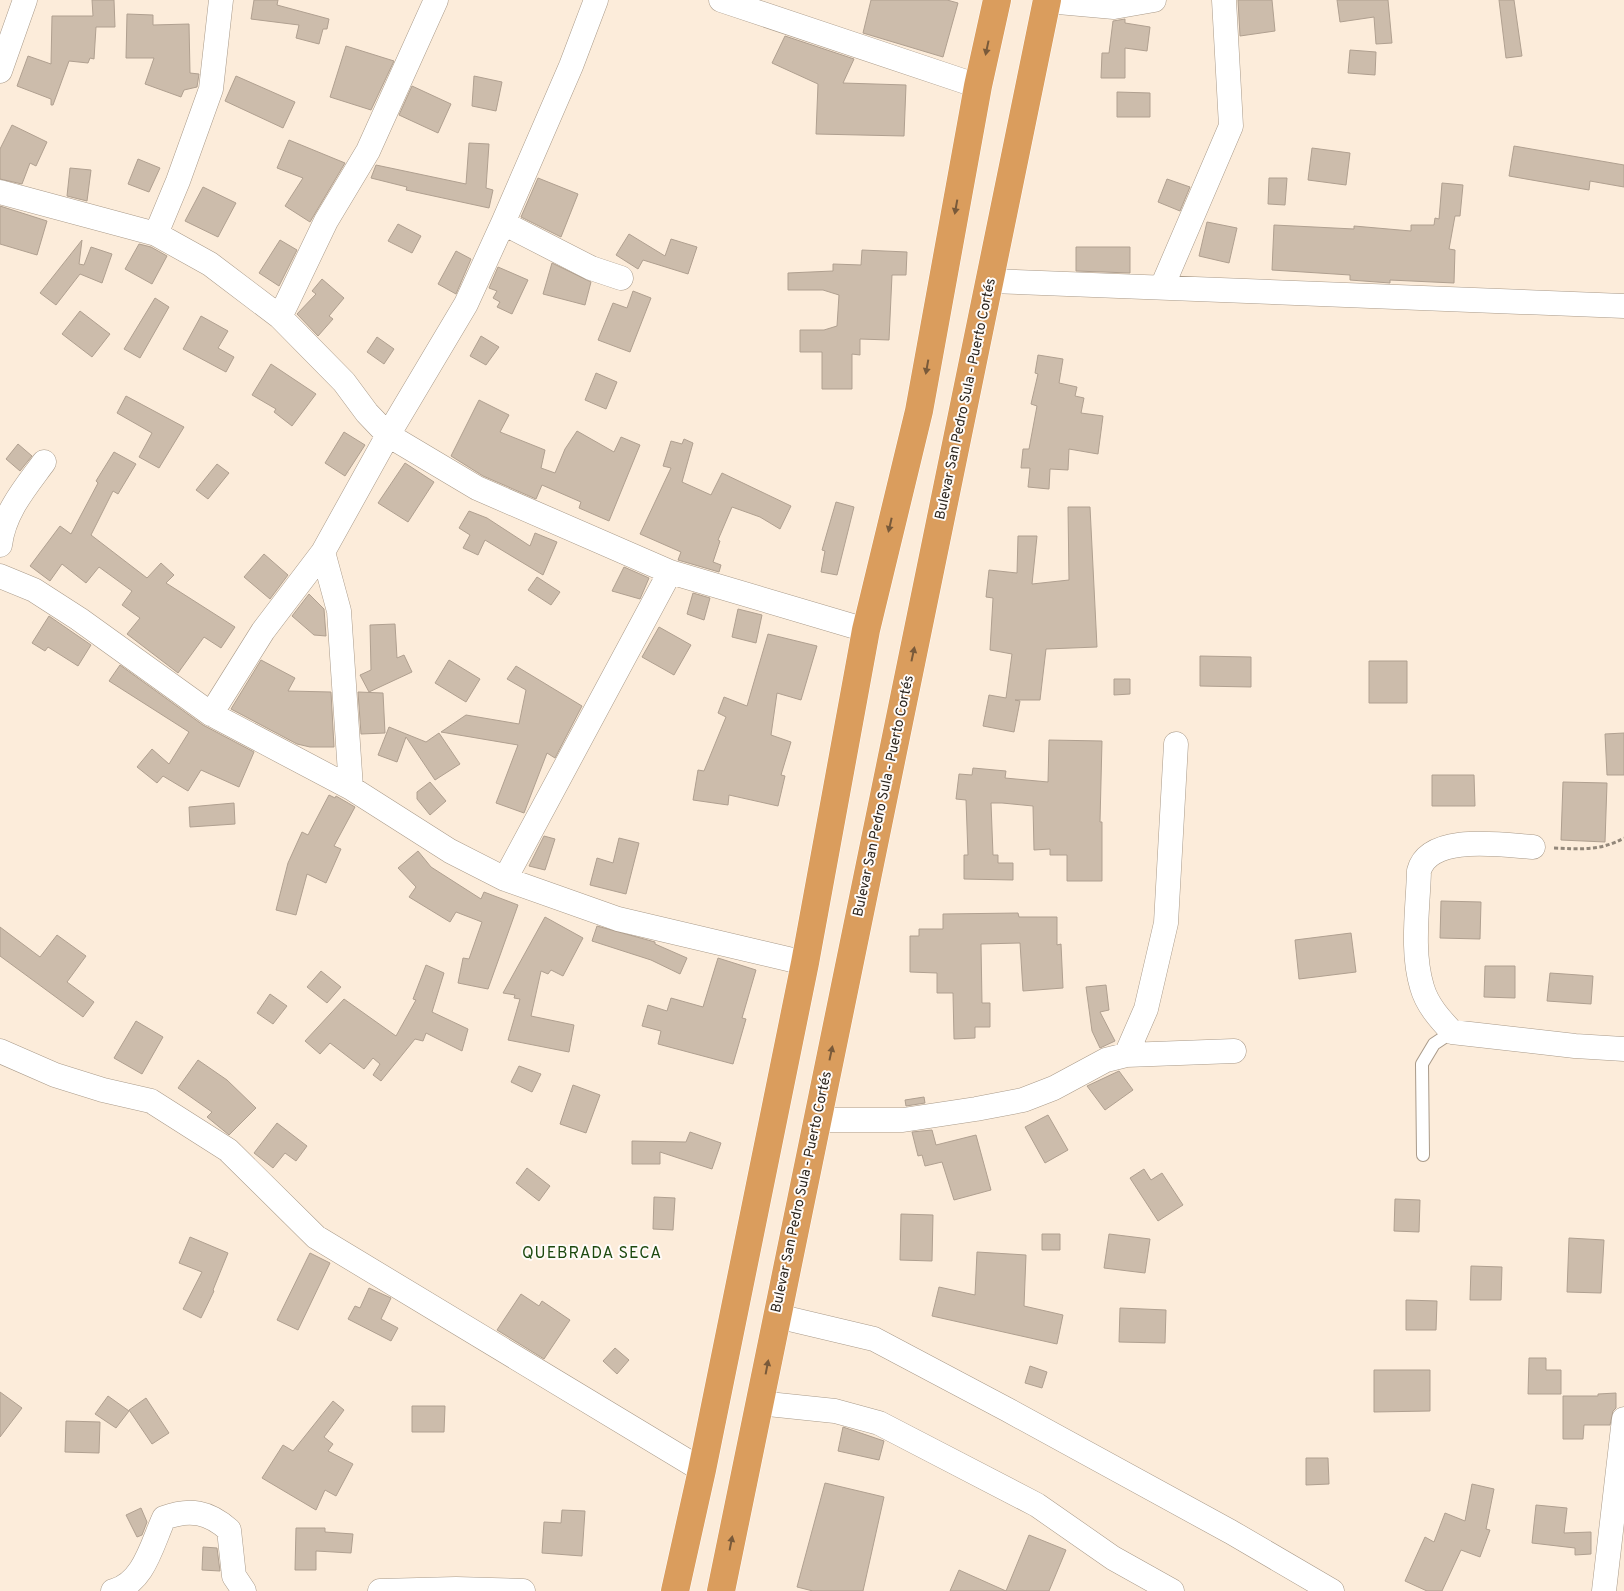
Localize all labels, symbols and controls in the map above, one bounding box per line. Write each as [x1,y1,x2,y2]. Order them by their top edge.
one-way arrow [983,40,991,55]
one-way arrow [952,200,960,216]
street label: Bulevar San Pedro Sula - Puerto Cortés [932,277,1000,521]
one-way arrow [923,359,931,375]
one-way arrow [886,518,894,533]
one-way arrow [910,646,918,662]
street label: Bulevar San Pedro Sula - Puerto Cortés [850,674,918,918]
one-way arrow [827,1046,835,1061]
street label: Bulevar San Pedro Sula - Puerto Cortés [768,1070,836,1314]
district label: QUEBRADA SECA [522,1244,662,1264]
one-way arrow [763,1358,771,1374]
one-way arrow [727,1536,735,1551]

